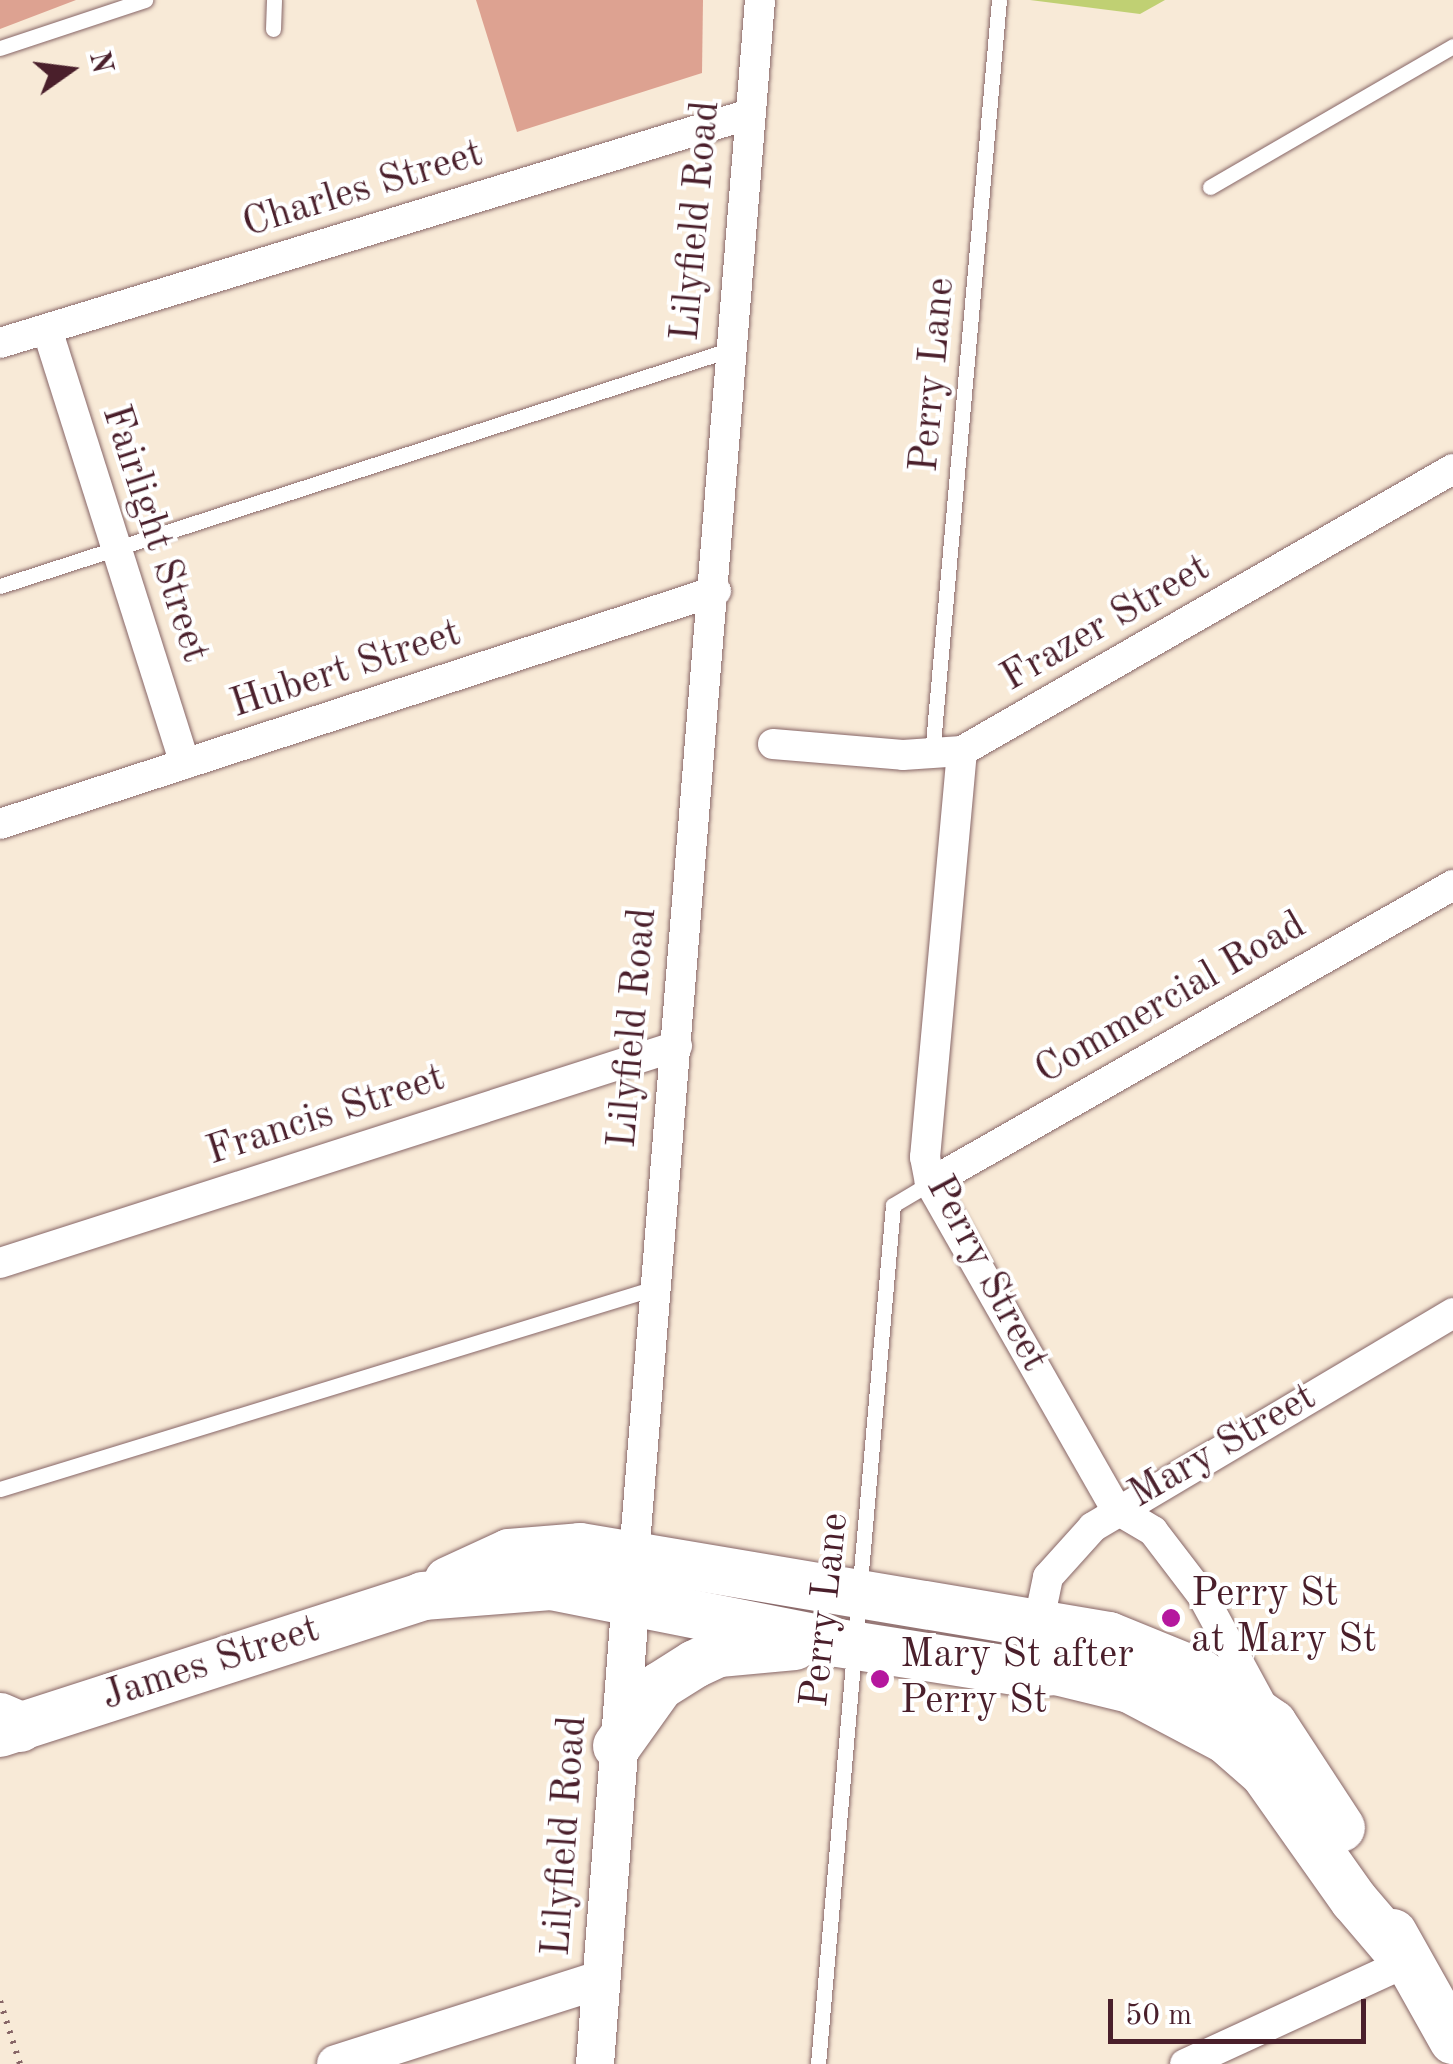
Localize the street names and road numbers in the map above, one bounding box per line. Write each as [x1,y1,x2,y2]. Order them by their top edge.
street label: Lilyfield Road [663,99,731,343]
street label: Charles Street [237,131,489,249]
street label: Perry Lane [902,276,966,474]
street label: Fairlight Street [90,399,218,669]
street label: Frazer Street [993,545,1219,703]
street label: Hubert Street [225,610,467,730]
street label: Commercial Road [1027,902,1315,1096]
street label: Lilyfield Road [600,906,668,1150]
street label: Francis Street [201,1055,451,1177]
street label: Perry Street [914,1168,1058,1380]
street label: Mary Street [1121,1374,1325,1520]
street label: Perry Lane [792,1510,860,1710]
street label: James Street [96,1606,326,1722]
street label: Lilyfield Road [534,1714,598,1958]

